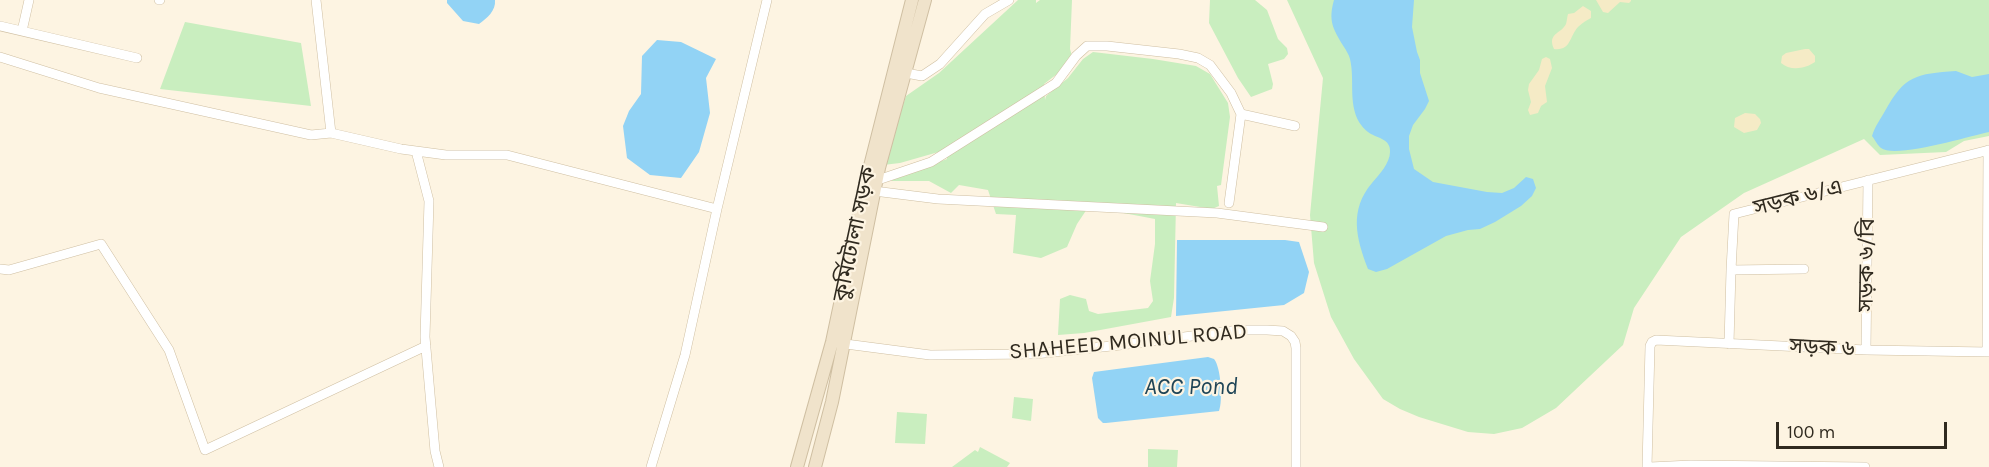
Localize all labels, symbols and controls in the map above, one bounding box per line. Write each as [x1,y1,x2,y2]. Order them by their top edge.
street label: কুর্মিটোলা সড়ক [828,164,882,304]
street label: সড়ক ৬/এ [1751,174,1845,222]
street label: সড়ক ৬/বি [1853,218,1881,312]
street label: SHAHEED MOINUL ROAD [1008,318,1248,366]
street label: সড়ক ৬ [1789,333,1855,363]
water label: ACC Pond [1144,373,1238,401]
scale bar [1779,410,1950,448]
text: 100 m [1787,421,1835,443]

